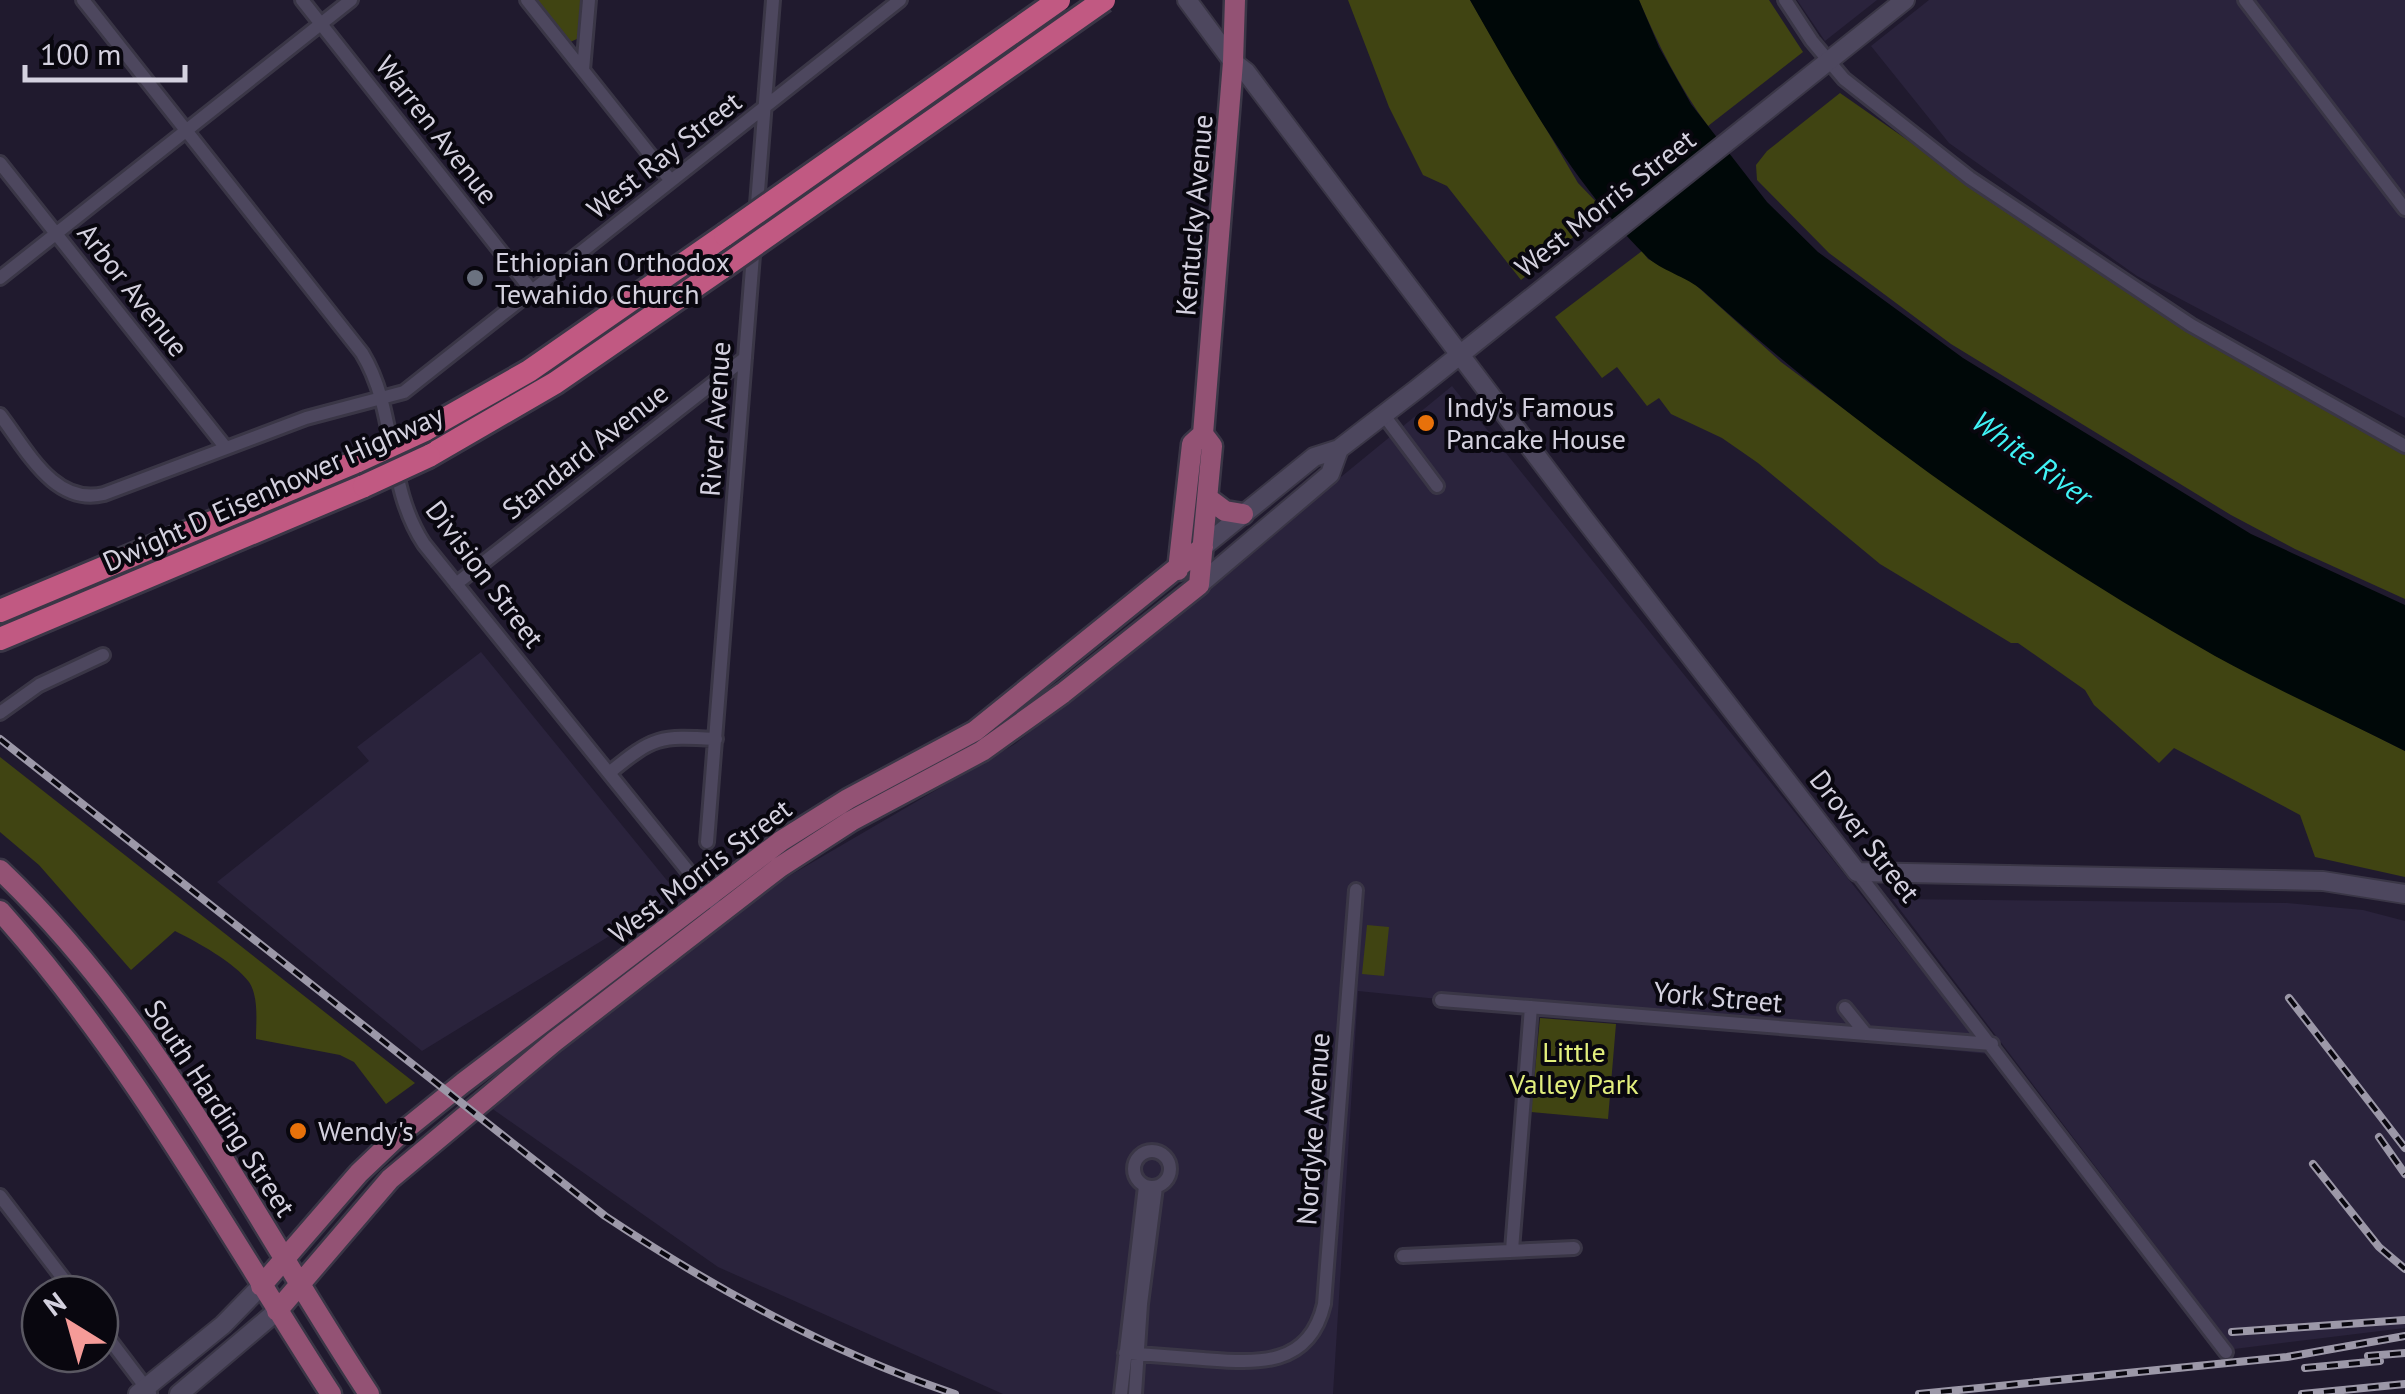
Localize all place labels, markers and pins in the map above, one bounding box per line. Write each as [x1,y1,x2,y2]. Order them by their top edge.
place label: Ethiopian Orthodox Tewahido Church [495,243,730,312]
marker: Ethiopian Orthodox Tewahido Church [464,267,486,289]
place label: Indy's Famous Pancake House [1446,388,1626,457]
marker: Indy's Famous Pancake House [1415,412,1437,434]
place label: Wendy's [318,1112,414,1149]
marker: Wendy's [287,1120,309,1142]

